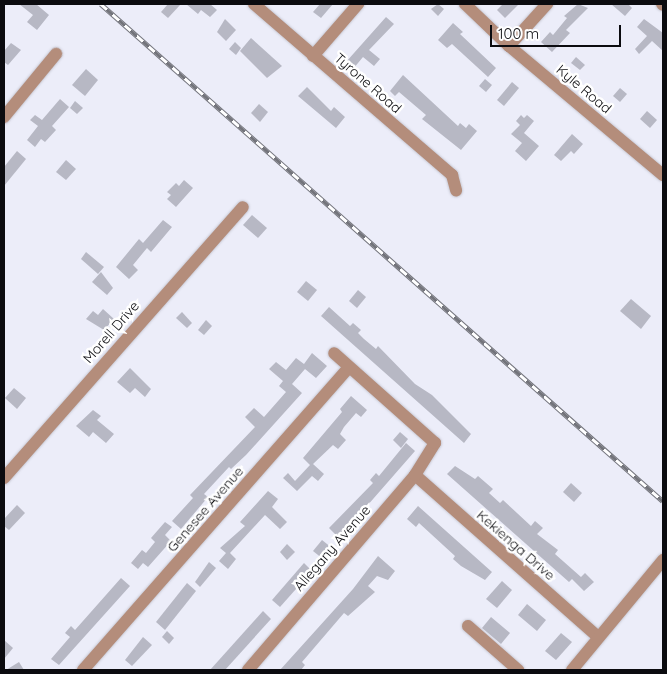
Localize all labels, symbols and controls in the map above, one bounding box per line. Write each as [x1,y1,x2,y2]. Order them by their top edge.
scale bar [492,15,623,47]
text: 100 m [498,24,539,43]
street label: Tyrone Road [331,49,405,117]
street label: Kyle Road [553,61,615,117]
street label: Morell Drive [79,297,143,367]
street label: Genesee Avenue [163,463,247,555]
street label: Allegany Avenue [290,502,374,594]
street label: Kekienga Drive [473,506,559,584]

